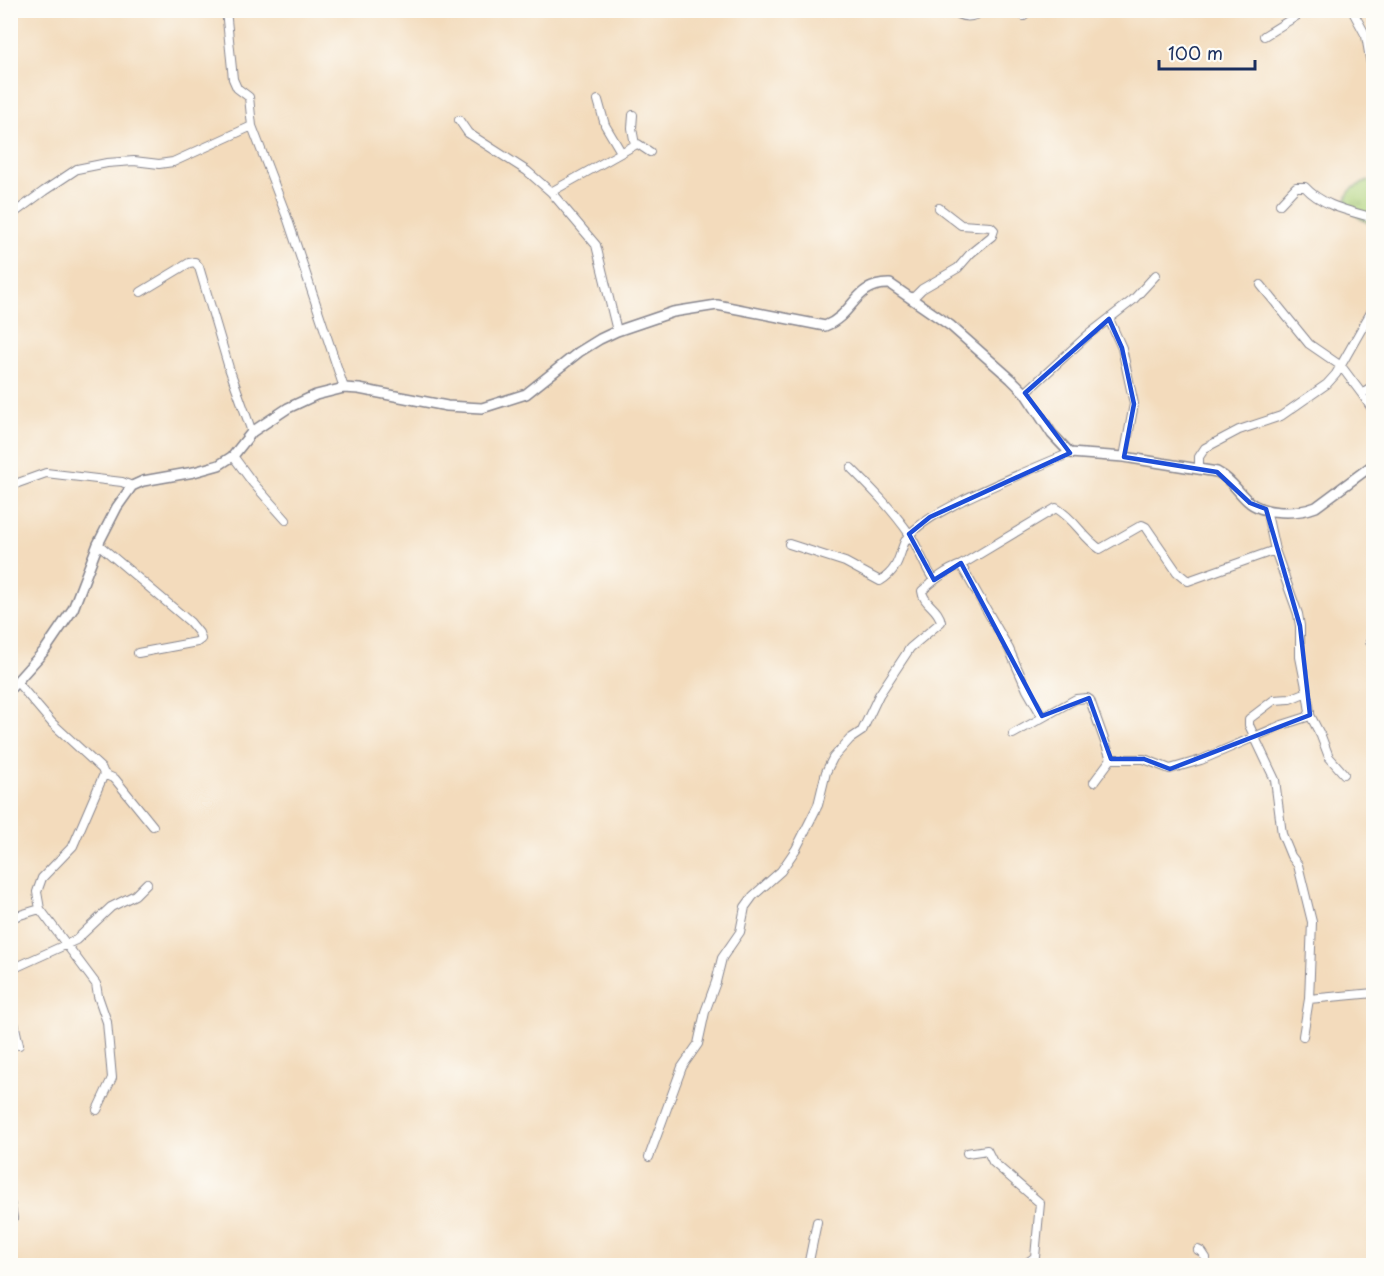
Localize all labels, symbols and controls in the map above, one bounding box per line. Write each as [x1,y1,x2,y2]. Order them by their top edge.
scale bar [1159,33,1255,71]
text: 100 m [1168,39,1223,66]

